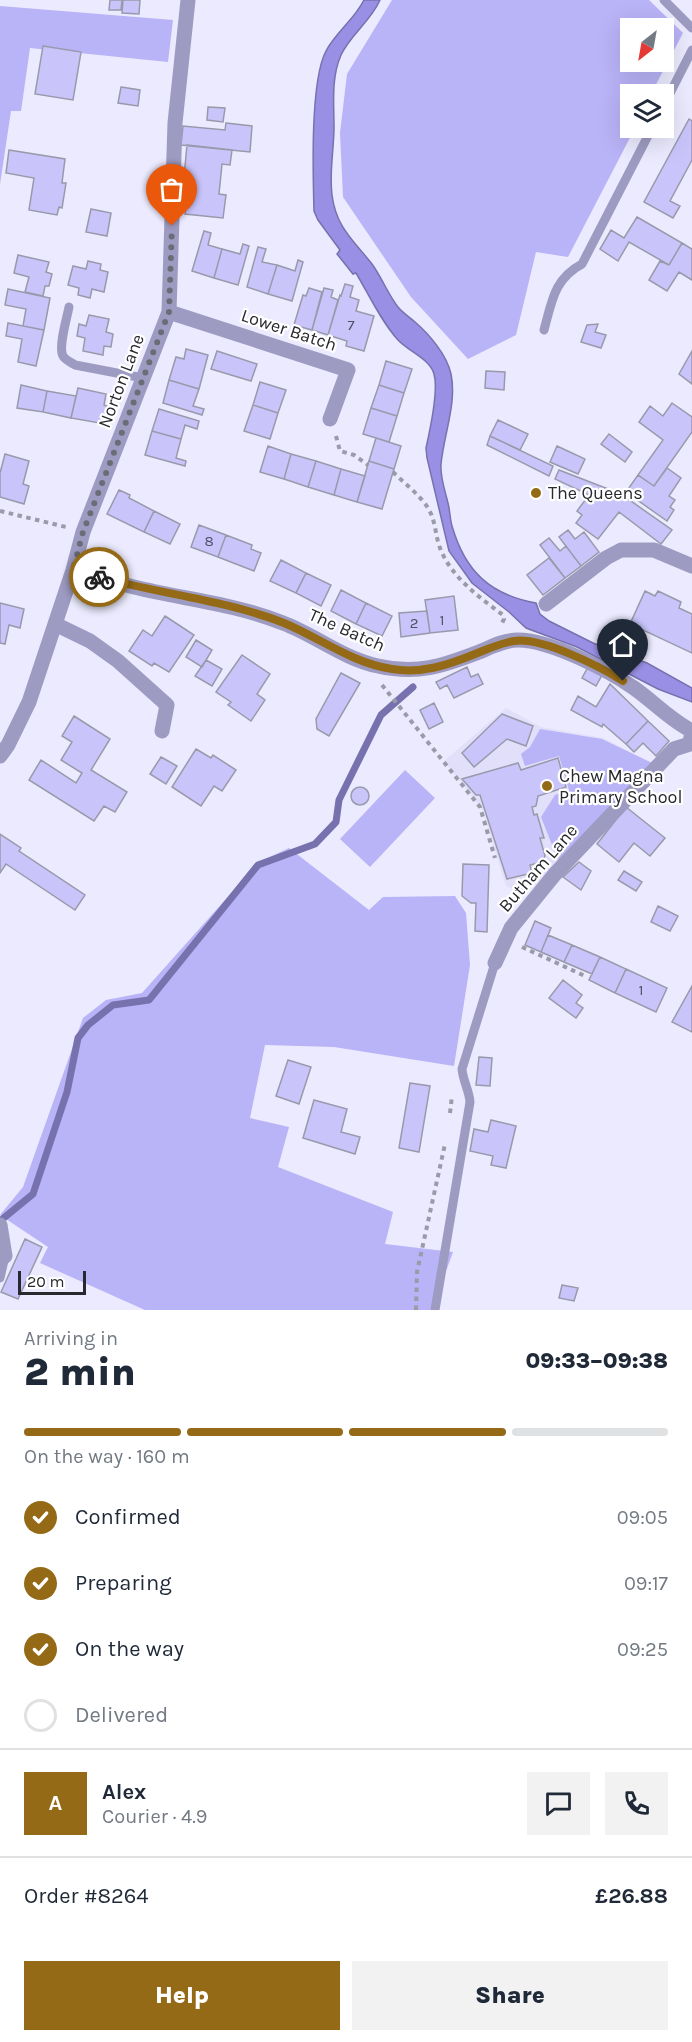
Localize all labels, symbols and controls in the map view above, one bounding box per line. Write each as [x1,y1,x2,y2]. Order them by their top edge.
north arrow [620,18,674,72]
map controls [620,18,674,138]
button: layers [620,84,674,138]
pin [146,164,197,226]
icon: bag [155,173,188,206]
street label: Lower Batch [238,304,340,356]
house number: 7 [347,316,355,334]
street label: Norton Lane [93,331,149,431]
place label: The Queens [548,482,643,504]
marker: The Queens [529,486,543,500]
house number: 8 [204,532,214,550]
courier [69,547,129,607]
icon: bike [83,561,116,594]
street label: The Batch [305,603,389,657]
house number: 1 [440,611,444,629]
house number: 2 [410,614,418,632]
pin [597,619,648,681]
icon: home [606,628,639,661]
place label: Chew Magna Primary School [559,765,683,808]
marker: Chew Magna Primary School [540,779,554,793]
street label: Butham Lane [494,820,582,916]
house number: 1 [639,981,643,999]
scale bar [18,1268,86,1296]
text: 20 m [27,1272,65,1291]
text: Arriving in [24,1327,118,1350]
text: 09:33–09:38 [526,1348,668,1374]
text: 2 min [24,1349,136,1395]
text: On the way · 160 m [24,1445,190,1468]
icon: check [24,1501,57,1534]
text: Confirmed [75,1504,181,1530]
text: 09:05 [617,1506,668,1529]
icon: check [24,1567,57,1600]
text: Preparing [75,1570,172,1596]
text: 09:17 [624,1572,668,1595]
icon: check [24,1633,57,1666]
text: On the way [75,1636,184,1662]
text: 09:25 [617,1638,668,1661]
text: Delivered [75,1702,168,1728]
button: chat [527,1772,590,1835]
button: phone [605,1772,668,1835]
text: Alex [102,1779,146,1805]
text: A [49,1790,62,1816]
text: Courier · 4.9 [102,1805,207,1828]
text: Order #8264 [24,1883,149,1909]
text: £26.88 [595,1883,668,1909]
button: Help [24,1961,340,2030]
button: Share [352,1961,668,2030]

